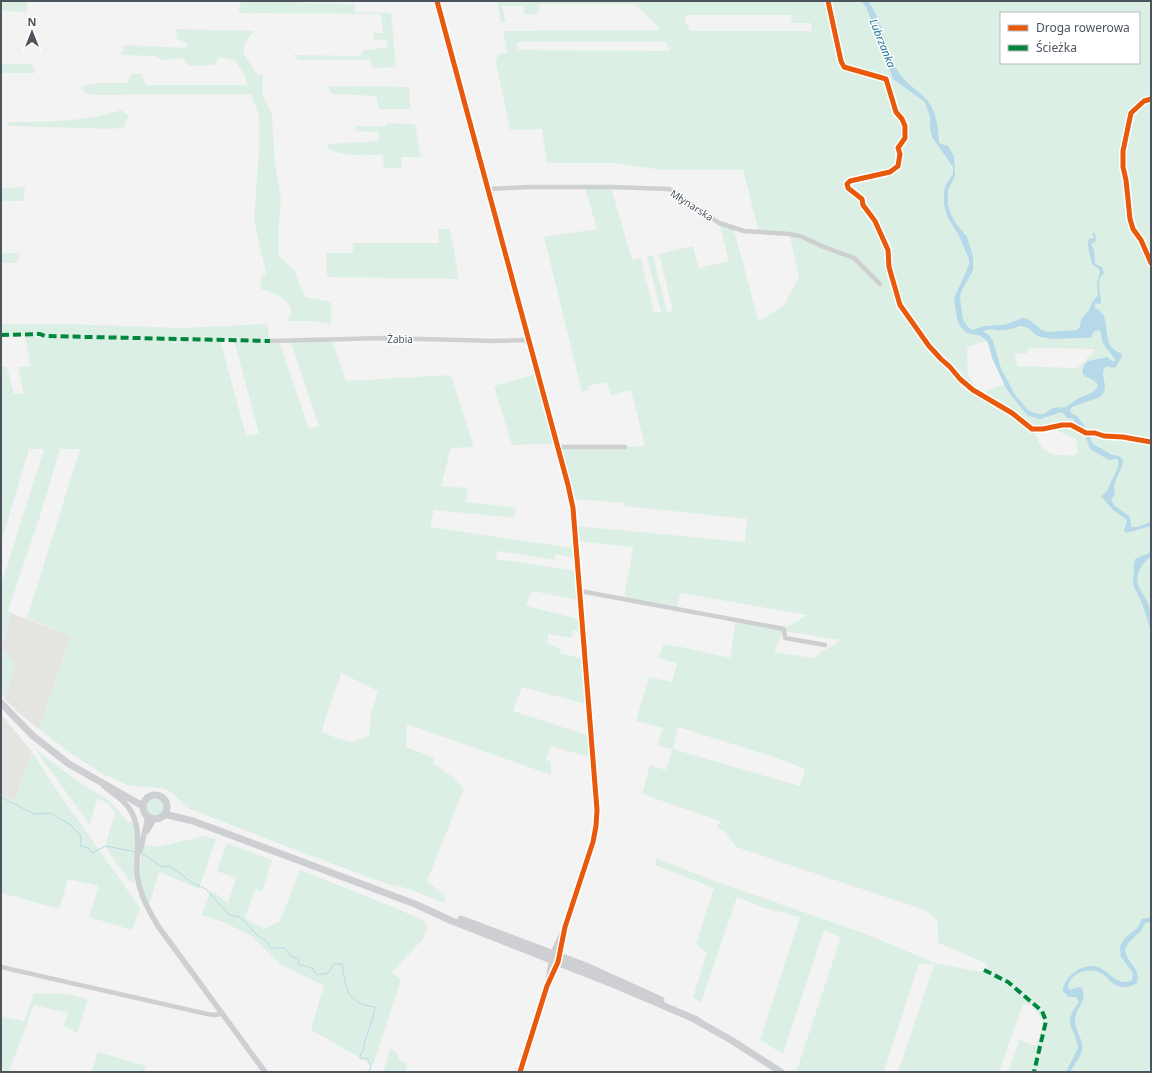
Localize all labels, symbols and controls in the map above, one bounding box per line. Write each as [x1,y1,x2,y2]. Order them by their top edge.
north arrow [12,12,52,52]
legend [1000,12,1140,64]
text: N [28,14,36,29]
water label: Lubrzanka [866,16,900,70]
text: Droga rowerowa [1036,19,1130,36]
text: Ścieżka [1036,39,1077,56]
street label: Młynarska [668,186,716,224]
street label: Żabia [387,332,413,346]

